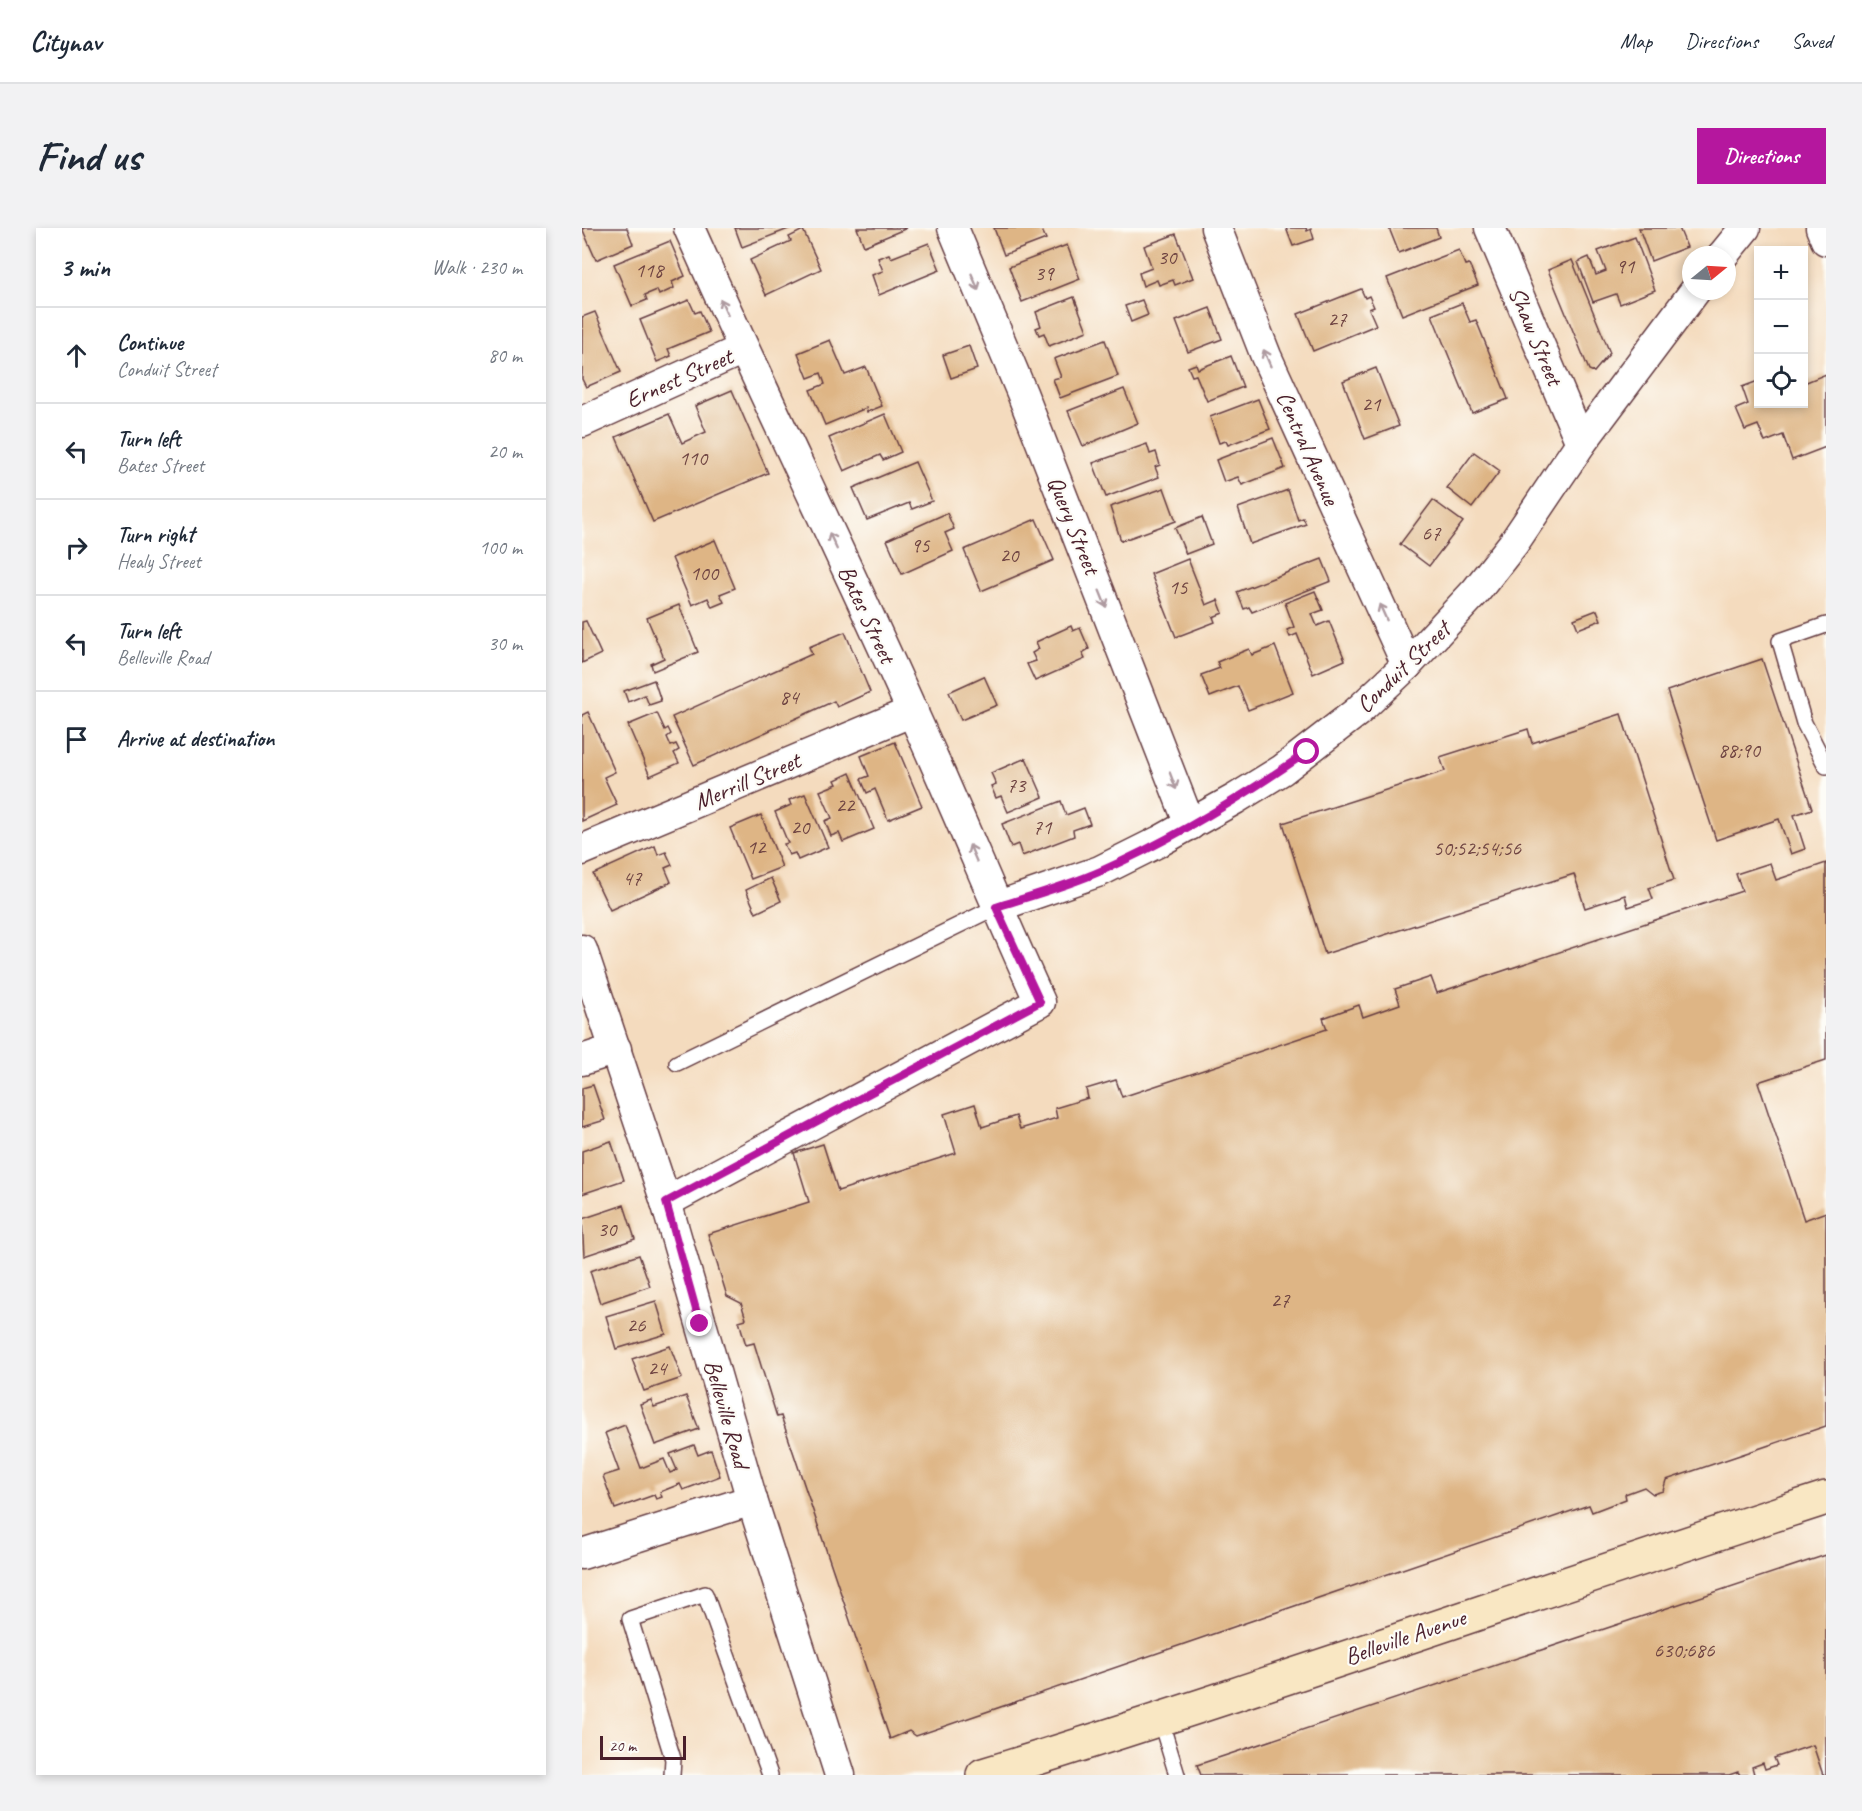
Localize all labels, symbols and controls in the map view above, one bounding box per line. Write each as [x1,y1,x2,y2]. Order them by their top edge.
text: Citynav [30,24,101,59]
text: Map [1620,28,1652,54]
text: Directions [1685,28,1758,54]
text: Saved [1791,28,1832,54]
button: Directions [1697,128,1826,184]
text: Find us [36,130,141,183]
house number: 30 [1158,244,1178,270]
north arrow [1682,246,1736,300]
map controls [1754,246,1808,408]
button: + [1754,246,1808,300]
text: 3 min [60,251,110,284]
house number: 91 [1616,253,1636,279]
text: Walk · 230 m [432,255,522,280]
house number: 118 [635,257,666,283]
house number: 39 [1035,260,1055,286]
one-way arrow [970,272,981,291]
street label: Shaw Street [1502,282,1571,392]
one-way arrow [718,298,729,316]
button: − [1754,300,1808,354]
house number: 27 [1328,306,1348,332]
text: Continue [117,329,183,357]
icon: ahead [60,339,93,372]
street label: Ernest Street [621,340,739,415]
text: 80 m [488,343,522,368]
one-way arrow [1261,349,1272,367]
button: locate [1754,354,1808,408]
text: Conduit Street [117,357,217,382]
street label: Central Avenue [1270,387,1347,512]
house number: 21 [1362,391,1382,417]
text: Turn left [117,425,181,453]
icon: left [60,435,93,468]
text: 20 m [488,439,522,464]
house number: 110 [679,445,709,471]
text: Bates Street [117,453,204,478]
street label: Query Street [1041,472,1108,580]
house number: 67 [1422,520,1442,546]
text: Turn right [117,521,194,549]
icon: right [60,531,93,564]
one-way arrow [827,532,839,550]
house number: 95 [911,532,931,558]
text: 100 m [479,535,522,560]
house number: 20 [1000,542,1020,568]
text: Healy Street [117,549,201,574]
house number: 100 [690,560,720,586]
street label: Bates Street [831,560,904,670]
house number: 15 [1169,574,1189,600]
one-way arrow [1098,589,1109,608]
one-way arrow [1377,604,1388,622]
street label: Conduit Street [1350,613,1459,719]
text: Turn left [117,617,181,645]
icon: left [60,627,93,660]
text: 30 m [488,631,522,656]
text: Belleville Road [117,645,209,670]
house number: 84 [780,684,801,710]
icon: arrive [60,723,93,756]
text: Arrive at destination [117,725,274,753]
house number: 88;90 [1718,737,1762,763]
route start [1293,738,1319,764]
street label: Merrill Street [689,744,807,817]
one-way arrow [1168,771,1179,790]
house number: 73 [1007,772,1027,798]
house number: 22 [836,792,856,818]
house number: 20 [791,814,811,840]
house number: 71 [1033,814,1053,840]
house number: 12 [747,834,767,860]
house number: 50;52;54;56 [1433,835,1522,861]
one-way arrow [967,844,979,862]
house number: 47 [623,865,643,891]
house number: 30 [598,1216,618,1242]
house number: 27 [1271,1287,1291,1313]
route end [686,1310,712,1336]
house number: 26 [627,1312,646,1338]
house number: 24 [648,1355,669,1381]
street label: Belleville Road [697,1357,758,1475]
street label: Belleville Avenue [1341,1602,1471,1672]
house number: 630;686 [1654,1637,1715,1663]
scale bar [600,1733,686,1760]
text: 20 m [609,1736,636,1756]

